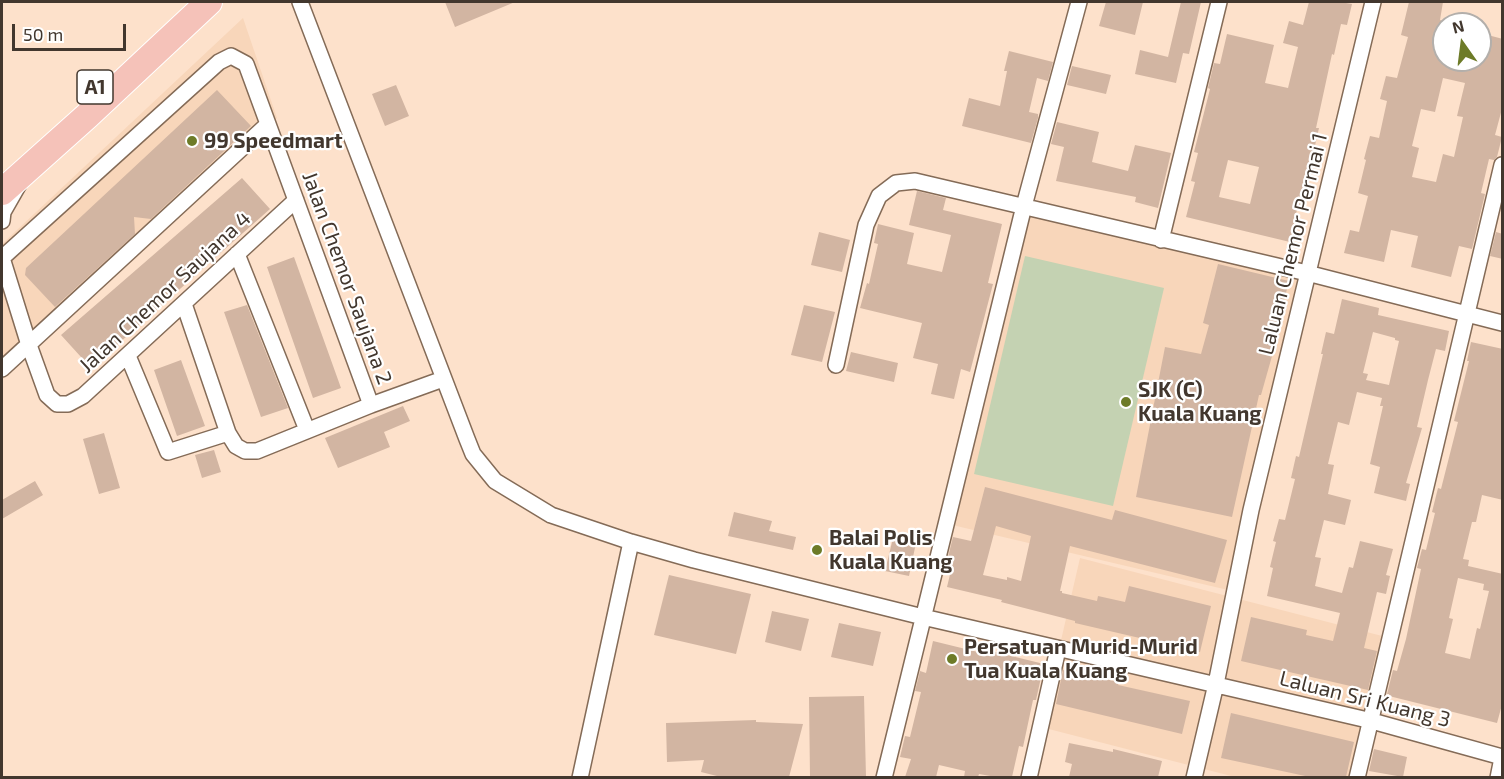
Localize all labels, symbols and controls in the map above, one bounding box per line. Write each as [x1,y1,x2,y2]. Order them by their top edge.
scale bar [15,12,129,50]
north arrow [1432,12,1492,72]
text: N [1450,15,1466,37]
text: 50 m [23,23,63,45]
road number: A1 [77,70,113,104]
place label: 99 Speedmart [204,128,342,154]
street label: Laluan Chemor Permai 1 [1253,130,1333,358]
marker: 99 Speedmart [185,134,199,148]
street label: Jalan Chemor Saujana 2 [297,168,397,388]
street label: Jalan Chemor Saujana 4 [74,206,256,378]
place label: SJK (C) Kuala Kuang [1138,377,1261,427]
marker: SJK (C) Kuala Kuang [1119,395,1133,409]
place label: Balai Polis Kuala Kuang [829,525,952,575]
marker: Balai Polis Kuala Kuang [810,543,824,557]
place label: Persatuan Murid-Murid Tua Kuala Kuang [964,634,1198,684]
marker: Persatuan Murid-Murid Tua Kuala Kuang [945,652,959,666]
street label: Laluan Sri Kuang 3 [1277,666,1453,732]

